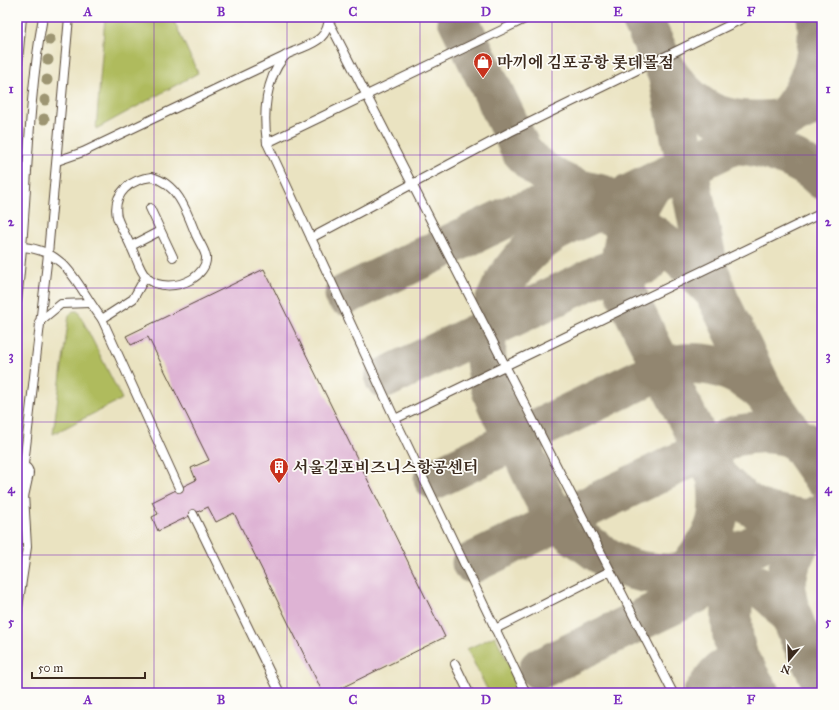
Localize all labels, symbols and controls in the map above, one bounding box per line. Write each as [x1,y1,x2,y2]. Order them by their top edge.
text: A [83,4,93,20]
text: B [217,4,226,20]
text: C [349,4,358,20]
text: D [481,4,491,20]
text: E [613,4,623,20]
text: F [747,4,756,20]
shop icon: 마끼에 김포공항 롯데몰점 [472,51,494,79]
place label: 마끼에 김포공항 롯데몰점 [497,53,674,72]
text: 1 [8,81,14,97]
text: 1 [825,81,831,97]
text: 2 [8,214,15,230]
text: 2 [825,214,832,230]
text: 3 [8,348,14,364]
text: 3 [825,348,831,364]
building icon: 서울김포비즈니스항공센터 [268,456,290,484]
place label: 서울김포비즈니스항공센터 [293,458,478,477]
text: 4 [7,481,15,497]
text: 4 [824,481,832,497]
text: 5 [8,614,15,630]
text: 5 [825,614,832,630]
north arrow [769,640,809,680]
scale bar [32,654,145,680]
text: 50 m [38,661,63,675]
text: N [779,661,792,677]
text: A [83,692,93,708]
text: B [217,692,226,708]
text: C [349,692,358,708]
text: D [481,692,491,708]
text: E [613,692,623,708]
text: F [747,692,756,708]

